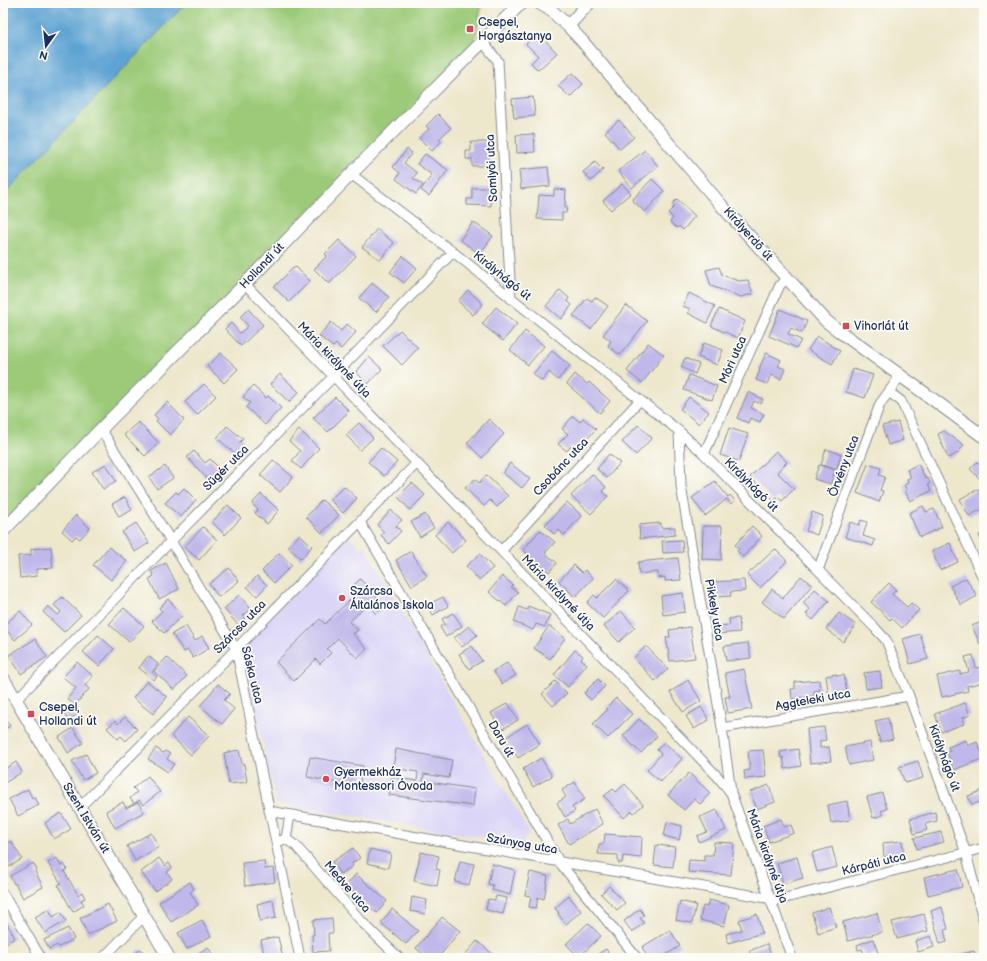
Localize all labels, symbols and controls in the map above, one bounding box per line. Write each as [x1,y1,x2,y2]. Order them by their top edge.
place label: Csepel, Horgásztanya [478,15,552,44]
marker: Csepel, Horgásztanya [465,24,475,34]
north arrow [26,26,66,66]
text: N [38,48,49,63]
street label: Somlyói utca [483,134,501,202]
street label: Királyerdő út [720,204,776,264]
street label: Hollandi út [237,240,288,292]
street label: Királyhágó út [470,248,534,304]
street label: Mária királyné útja [294,319,374,401]
place label: Vihorlát út [854,319,909,334]
marker: Vihorlát út [841,321,851,331]
street label: Móri utca [716,334,750,386]
street label: Örvény utca [824,433,863,499]
street label: Csobánc utca [530,435,592,499]
street label: Sügér utca [200,442,252,494]
street label: Királyhágó út [721,455,781,515]
street label: Mária királyné útja [518,552,598,634]
street label: Pikkely utca [701,578,727,642]
place label: Szárcsa Általános Iskola [350,584,434,613]
marker: Szárcsa Általános Iskola [337,593,347,603]
street label: Szárcsa utca [211,597,270,657]
street label: Sáska utca [238,645,266,706]
street label: Aggteleki utca [774,686,852,714]
place label: Csepel, Hollandi út [39,700,97,729]
marker: Csepel, Hollandi út [26,709,36,719]
street label: Daru út [485,718,518,760]
street label: Királyhágó út [925,722,963,794]
place label: Gyermekház Montessori Óvoda [334,765,433,794]
marker: Gyermekház Montessori Óvoda [321,774,331,784]
street label: Szent István út [59,780,113,856]
street label: Mária királyné útja [743,807,791,906]
street label: Szúnyog utca [485,830,559,858]
street label: Kárpáti utca [840,849,908,879]
street label: Medve utca [320,858,374,916]

